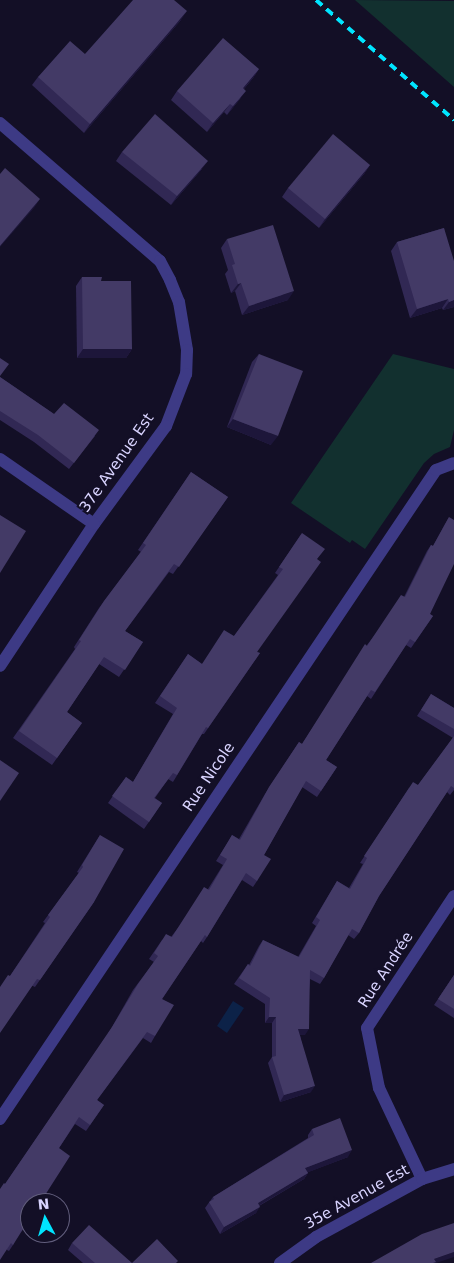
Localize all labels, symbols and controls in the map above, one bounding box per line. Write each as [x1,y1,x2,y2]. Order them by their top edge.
street label: 37e Avenue Est [76,410,158,516]
street label: Rue Nicole [179,739,239,815]
street label: Rue Andrée [355,929,417,1011]
street label: 35e Avenue Est [302,1161,412,1233]
north arrow [20,1193,70,1243]
text: N [37,1196,50,1213]

